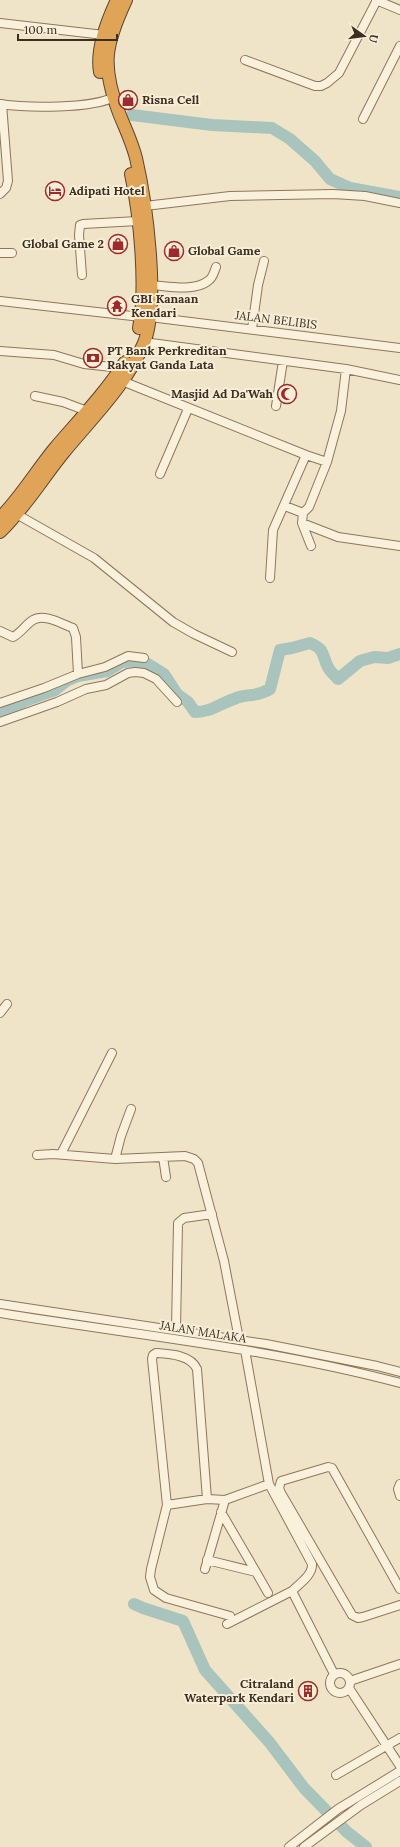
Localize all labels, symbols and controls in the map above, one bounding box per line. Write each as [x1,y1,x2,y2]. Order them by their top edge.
scale bar [18,16,117,42]
north arrow [344,16,384,56]
text: 100 m [24,22,57,37]
text: U [366,33,382,45]
shop icon: Risna Cell [117,89,139,111]
place label: Risna Cell [142,92,200,107]
hotel icon: Adipati Hotel [44,180,66,202]
place label: Adipati Hotel [69,183,145,198]
shop icon: Global Game 2 [107,233,129,255]
place label: Global Game 2 [22,236,104,251]
shop icon: Global Game [163,240,185,262]
place label: Global Game [188,243,261,258]
place label: GBI Kanaan Kendari [131,291,199,320]
temple icon: GBI Kanaan Kendari [106,295,128,317]
street label: JALAN BELIBIS [233,307,318,332]
place label: PT Bank Perkreditan Rakyat Ganda Lata [107,343,227,372]
bank icon: PT Bank Perkreditan Rakyat Ganda Lata [82,347,104,369]
mosque icon: Masjid Ad Da'Wah [276,383,298,405]
place label: Masjid Ad Da'Wah [171,386,274,401]
street label: JALAN MALAKA [158,1317,248,1346]
place label: Citraland Waterpark Kendari [184,1676,294,1705]
building icon: Citraland Waterpark Kendari [297,1680,319,1702]

